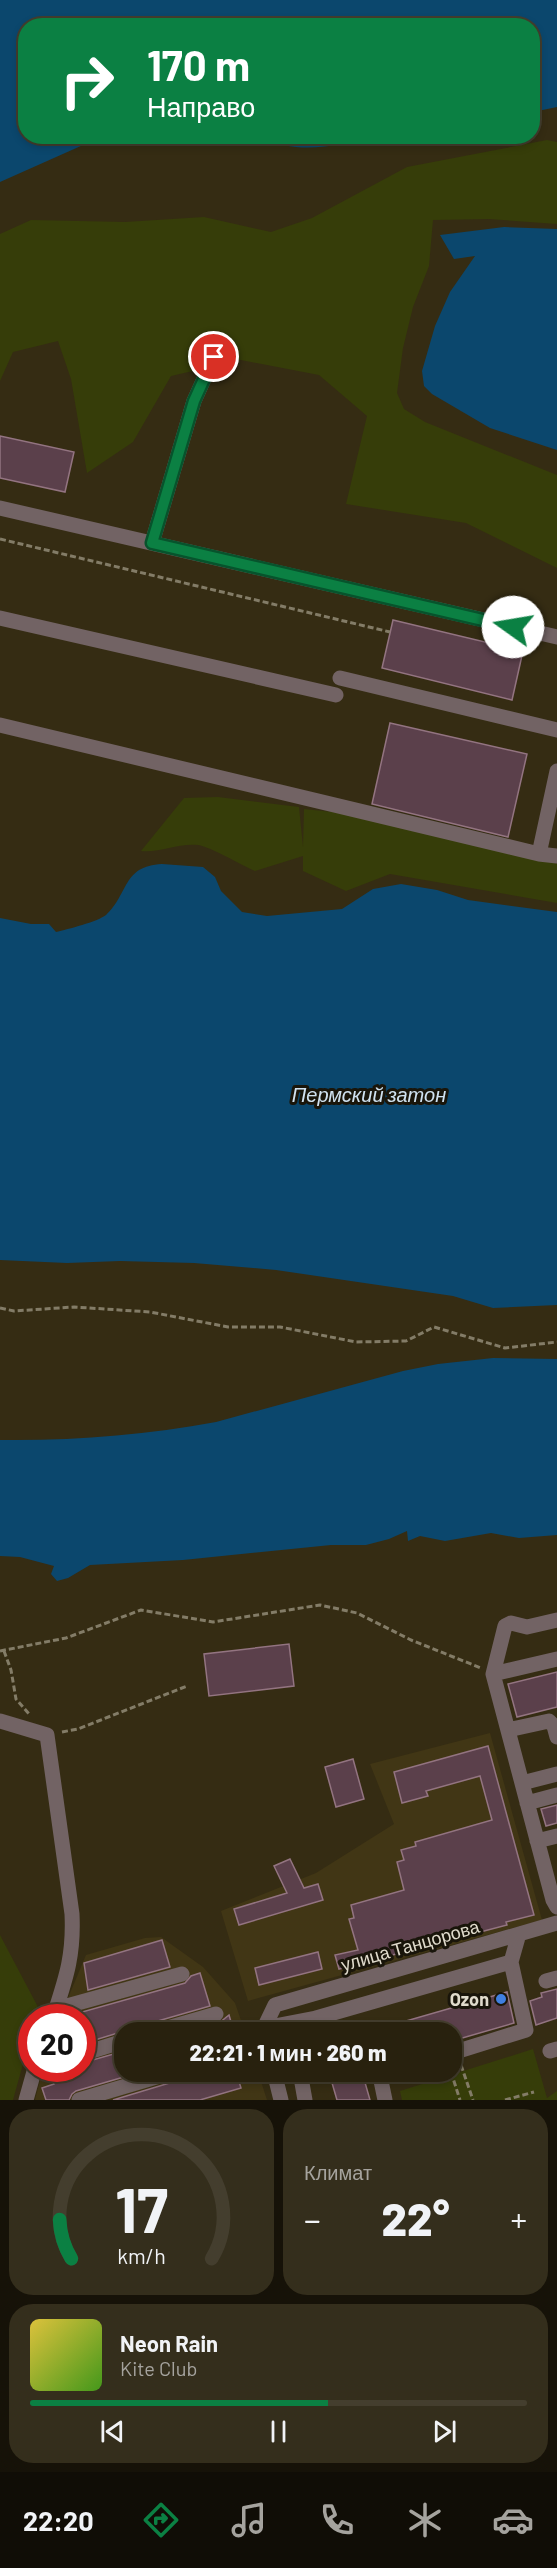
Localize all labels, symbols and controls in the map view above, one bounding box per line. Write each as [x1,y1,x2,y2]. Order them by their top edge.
text: 170 m [147,39,250,89]
icon: right [48,42,126,120]
text: Направо [147,90,255,122]
pin [188,331,239,382]
icon: arrive [197,340,230,373]
position arrow [481,595,545,659]
water label: Пермский затон [292,1082,446,1106]
street label: улица Танцорова [338,1914,483,1975]
place label: Ozon [450,1988,489,2010]
marker: Ozon [494,1992,508,2006]
speed limit sign: 20 [18,2004,96,2082]
text: 22:21 · 1 мин · 260 m [190,2039,387,2065]
text: Климат [304,2160,372,2184]
text: 17 [115,2171,168,2245]
text: 22° [382,2191,449,2245]
text: − [304,2199,321,2239]
text: + [510,2199,527,2239]
text: km/h [117,2243,166,2268]
text: Neon Rain [120,2330,218,2356]
text: Kite Club [120,2356,197,2380]
icon: previous [96,2415,129,2448]
icon: pause [262,2415,295,2448]
icon: next [428,2415,461,2448]
icon: directions [140,2499,182,2541]
icon: music [228,2499,270,2541]
icon: phone [316,2499,358,2541]
icon: climate [404,2499,446,2541]
icon: car [492,2499,534,2541]
text: 22:20 [23,2504,94,2536]

